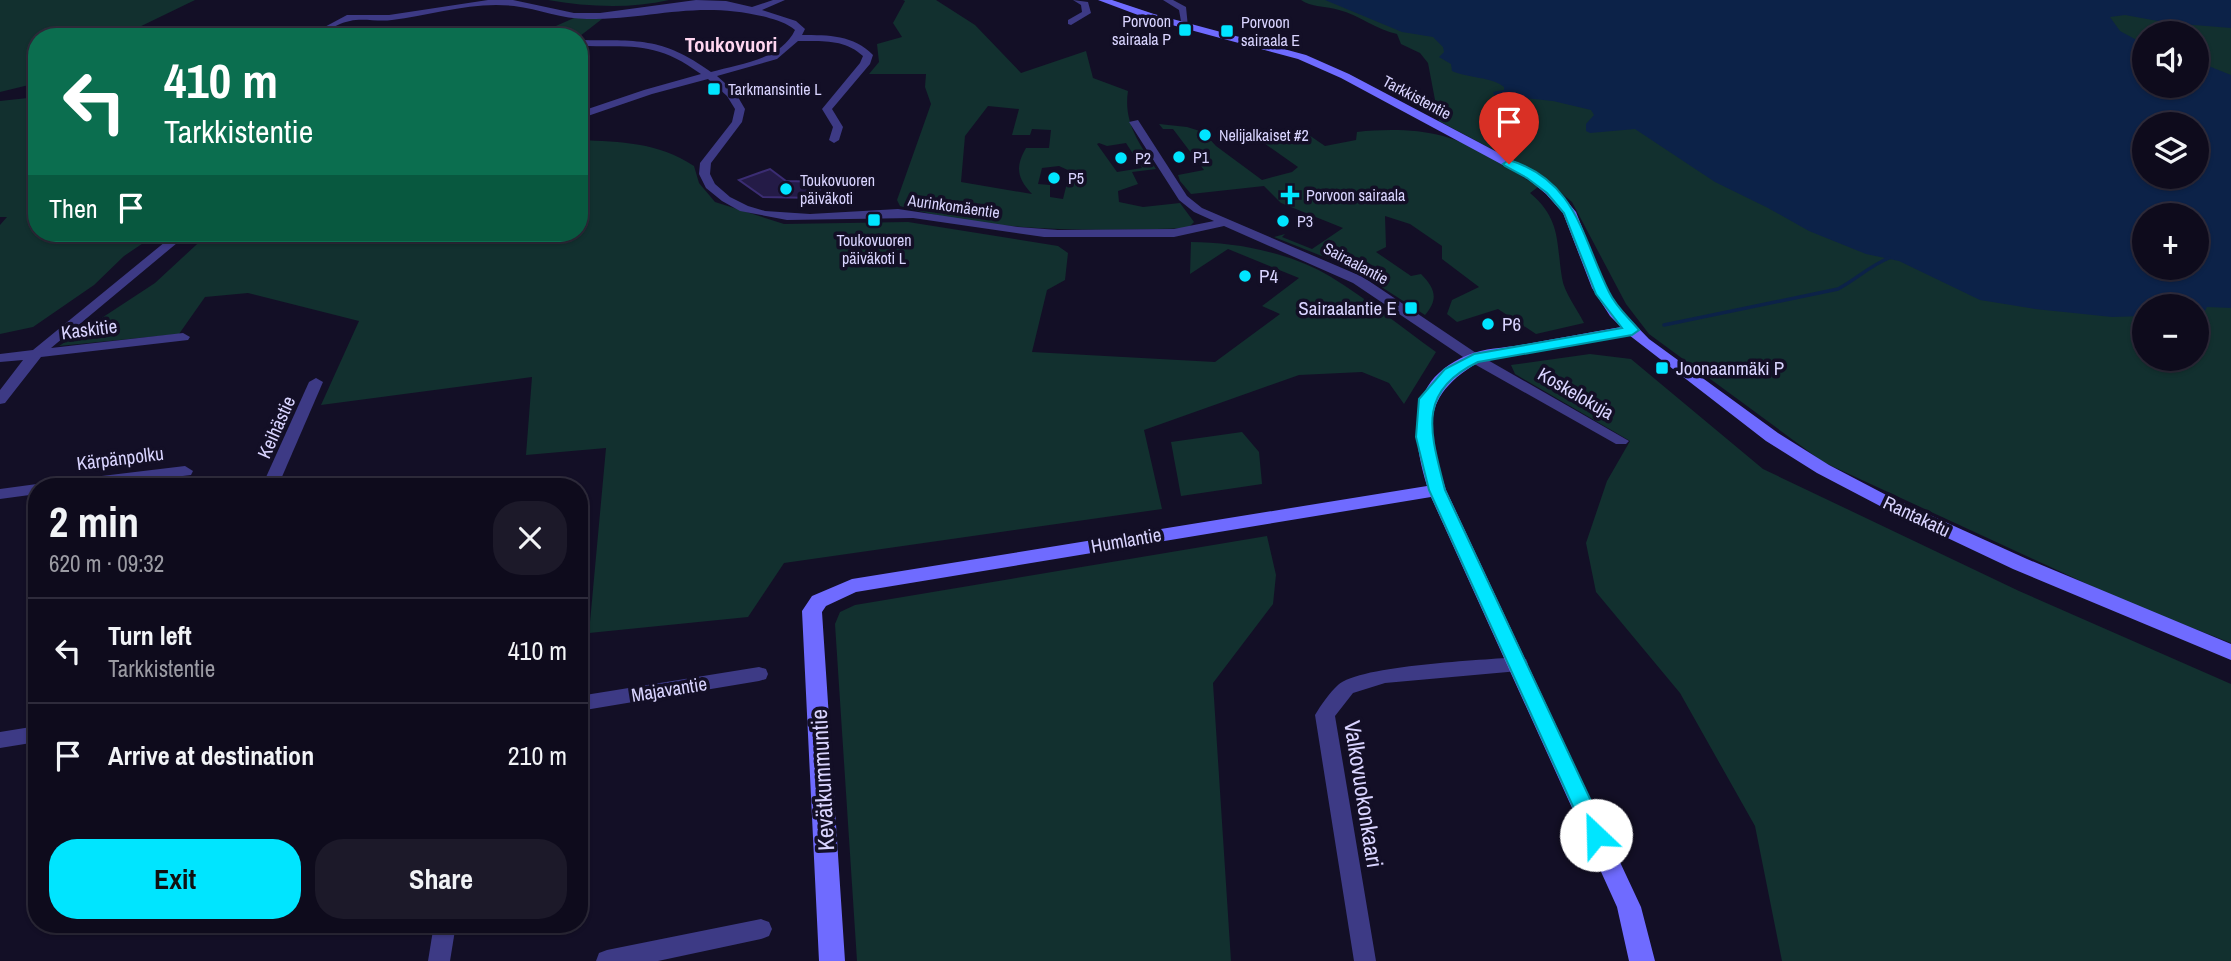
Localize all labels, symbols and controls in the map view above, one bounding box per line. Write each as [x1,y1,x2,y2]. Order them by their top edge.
place label: Porvoon sairaala P [1112,10,1171,50]
place label: Porvoon sairaala E [1241,11,1300,51]
map controls [2132,21,2209,371]
button: sound [2132,21,2209,98]
marker: Porvoon sairaala P [1177,22,1193,38]
marker: Porvoon sairaala E [1219,23,1235,39]
district label: Toukovuori [685,30,777,59]
text: 410 m [164,47,278,113]
icon: left [49,56,140,147]
street label: Tarkkistentie [1379,70,1455,124]
place label: Tarkmansintie L [728,78,822,100]
marker: Tarkmansintie L [706,81,722,97]
pin [1479,92,1539,164]
icon: arrive [1490,103,1528,141]
text: Tarkkistentie [164,110,313,153]
button: layers [2132,112,2209,189]
place label: Nelijalkaiset #2 [1219,124,1309,146]
marker: Nelijalkaiset #2 [1197,127,1213,143]
place label: P1 [1193,146,1210,168]
place label: P2 [1135,147,1151,169]
marker: P1 [1171,149,1187,165]
marker: P2 [1113,150,1129,166]
place label: P5 [1068,167,1084,189]
place label: Toukovuoren päiväkoti [800,169,875,209]
marker: P5 [1046,170,1062,186]
marker: Toukovuoren päiväkoti [778,181,794,197]
place label: Porvoon sairaala [1306,184,1406,206]
marker: Porvoon sairaala [1280,185,1300,205]
icon: arrive [112,189,150,227]
street label: Aurinkomäentie [906,189,1001,223]
text: Then [49,191,98,226]
button: + [2132,203,2209,280]
place label: P3 [1297,210,1313,232]
marker: Toukovuoren päiväkoti L [866,212,882,228]
marker: P3 [1275,213,1291,229]
place label: Toukovuoren päiväkoti L [836,229,912,269]
street label: Sairaalantie [1320,237,1392,289]
place label: P4 [1259,263,1278,289]
marker: P4 [1237,268,1253,284]
button: − [2132,294,2209,371]
place label: Sairaalantie E [1298,295,1397,321]
marker: Sairaalantie E [1403,300,1419,316]
place label: P6 [1502,311,1521,337]
street label: Kaskitie [59,313,119,345]
marker: P6 [1480,316,1496,332]
place label: Joonaanmäki P [1676,355,1784,381]
marker: Joonaanmäki P [1654,360,1670,376]
street label: Koskelokuja [1533,361,1619,425]
street label: Keihästie [251,392,301,462]
street label: Kärpänpolku [75,440,165,476]
street label: Rantakatu [1879,489,1955,543]
text: 2 min [49,494,139,550]
button: close [493,501,567,575]
street label: Humlantie [1089,521,1163,559]
text: 620 m · 09:32 [49,548,164,579]
text: Turn left [108,618,192,653]
icon: left [49,632,87,670]
text: 410 m [508,633,567,668]
text: Tarkkistentie [108,653,215,684]
street label: Majavantie [629,670,709,708]
street label: Kevätkummuntie [803,709,841,851]
street label: Valkovuokonkaari [1337,718,1391,870]
icon: arrive [49,737,87,775]
text: Arrive at destination [108,738,314,773]
text: 210 m [508,738,567,773]
position arrow [1559,798,1633,872]
button: Exit [49,839,301,919]
button: Share [315,839,567,919]

